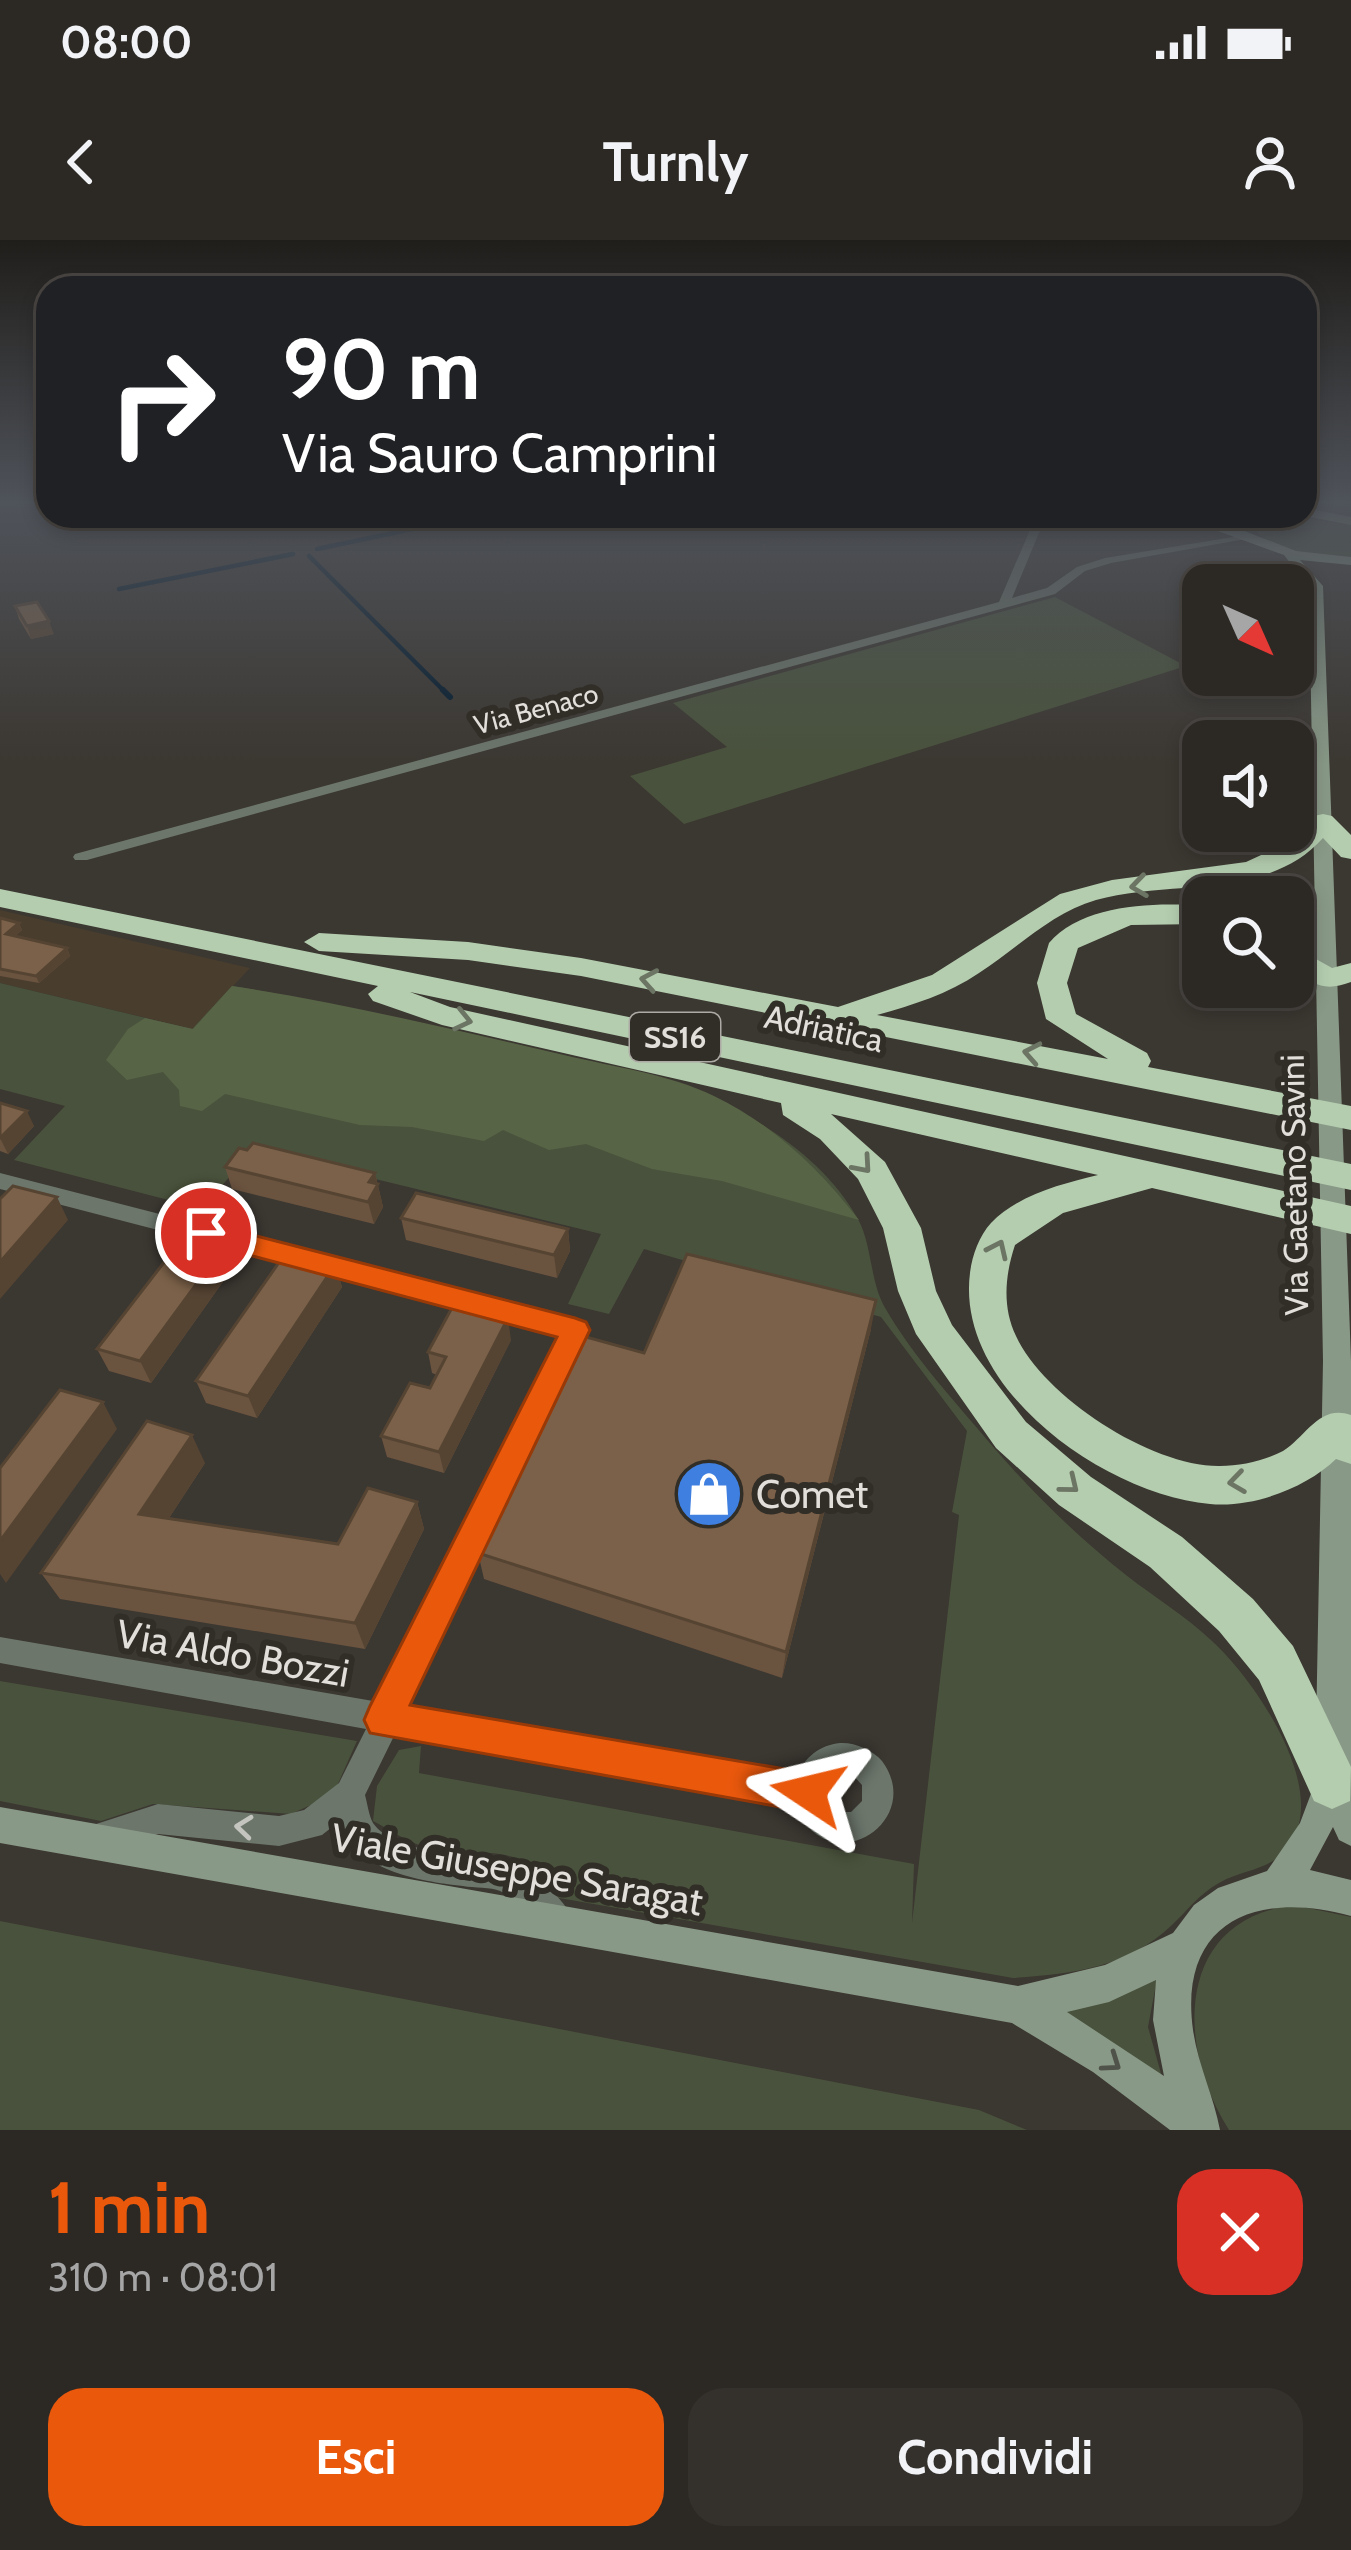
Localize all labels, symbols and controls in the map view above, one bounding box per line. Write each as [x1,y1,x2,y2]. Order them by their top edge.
text: 08:00 [60,15,192,69]
icon: back [48,129,114,195]
text: Turnly [603,129,748,195]
icon: person [1237,129,1303,195]
text: 90 m [282,318,480,420]
icon: right [84,324,240,480]
text: Via Sauro Camprini [282,420,718,486]
north arrow [1182,564,1314,696]
map controls [1182,564,1314,1008]
street label: Via Benaco [470,677,602,741]
button: sound [1182,720,1314,852]
one-way arrow [1129,872,1148,898]
button: search [1182,876,1314,1008]
one-way arrow [639,968,659,993]
street label: Adriatica [761,996,887,1060]
one-way arrow [452,1006,472,1031]
road number: SS16 [630,1013,720,1061]
one-way arrow [1022,1041,1042,1067]
street label: Via Gaetano Savini [1272,1054,1316,1316]
one-way arrow [849,1151,870,1172]
pin [155,1182,257,1284]
icon: arrive [173,1200,239,1266]
one-way arrow [984,1240,1008,1261]
shop icon: Comet [674,1459,744,1529]
one-way arrow [1227,1468,1247,1494]
place label: Comet [756,1470,868,1518]
one-way arrow [1056,1471,1078,1492]
street label: Via Aldo Bozzi [113,1609,353,1697]
position arrow [745,1729,871,1855]
street label: Viale Giuseppe Saragat [327,1813,707,1925]
one-way arrow [234,1815,253,1840]
one-way arrow [1099,2049,1121,2071]
text: 1 min [48,2164,210,2251]
button: close [1177,2169,1303,2295]
text: 310 m · 08:01 [48,2253,278,2301]
button: Esci [48,2388,664,2526]
button: Condividi [688,2388,1303,2526]

